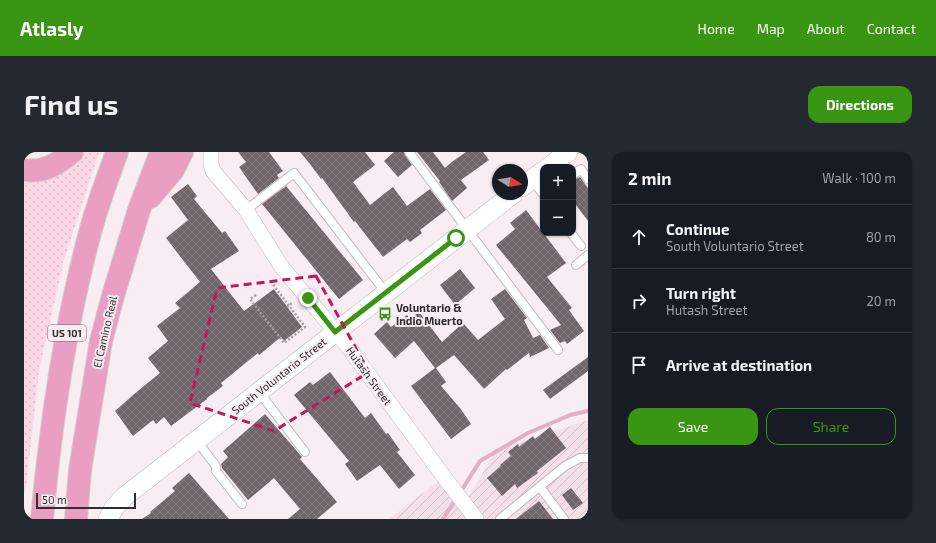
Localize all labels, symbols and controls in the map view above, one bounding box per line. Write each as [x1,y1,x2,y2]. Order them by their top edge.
text: Atlasly [20,17,84,40]
text: Home [698,20,735,37]
text: Map [757,20,785,37]
text: About [807,20,845,37]
text: Contact [867,20,916,37]
button: Directions [808,86,912,123]
text: Find us [24,87,118,121]
north arrow [492,164,528,200]
map controls [540,164,576,236]
button: + [540,164,576,200]
text: 2 min [628,168,671,188]
text: Walk · 100 m [822,170,896,186]
button: − [540,200,576,236]
text: Continue [666,220,729,238]
icon: ahead [628,226,650,248]
route start [447,229,465,247]
text: 80 m [866,229,896,245]
text: South Voluntario Street [666,238,804,254]
text: Turn right [666,284,736,302]
route end [299,289,317,307]
icon: right [628,290,650,312]
text: 20 m [867,293,896,309]
street label: El Camino Real [90,294,119,369]
place label: Voluntario & Indio Muerto [396,301,463,327]
text: Hutash Street [666,302,747,318]
bus stop icon: Voluntario & Indio Muerto [377,306,393,322]
road number: US 101 [48,325,86,341]
street label: South Voluntario Street [229,335,329,417]
street label: Hutash Street [344,344,395,407]
icon: arrive [628,354,650,376]
text: Arrive at destination [666,356,812,374]
button: Save [628,408,758,445]
button: Share [766,408,896,445]
scale bar [36,491,136,510]
text: 50 m [42,493,67,506]

